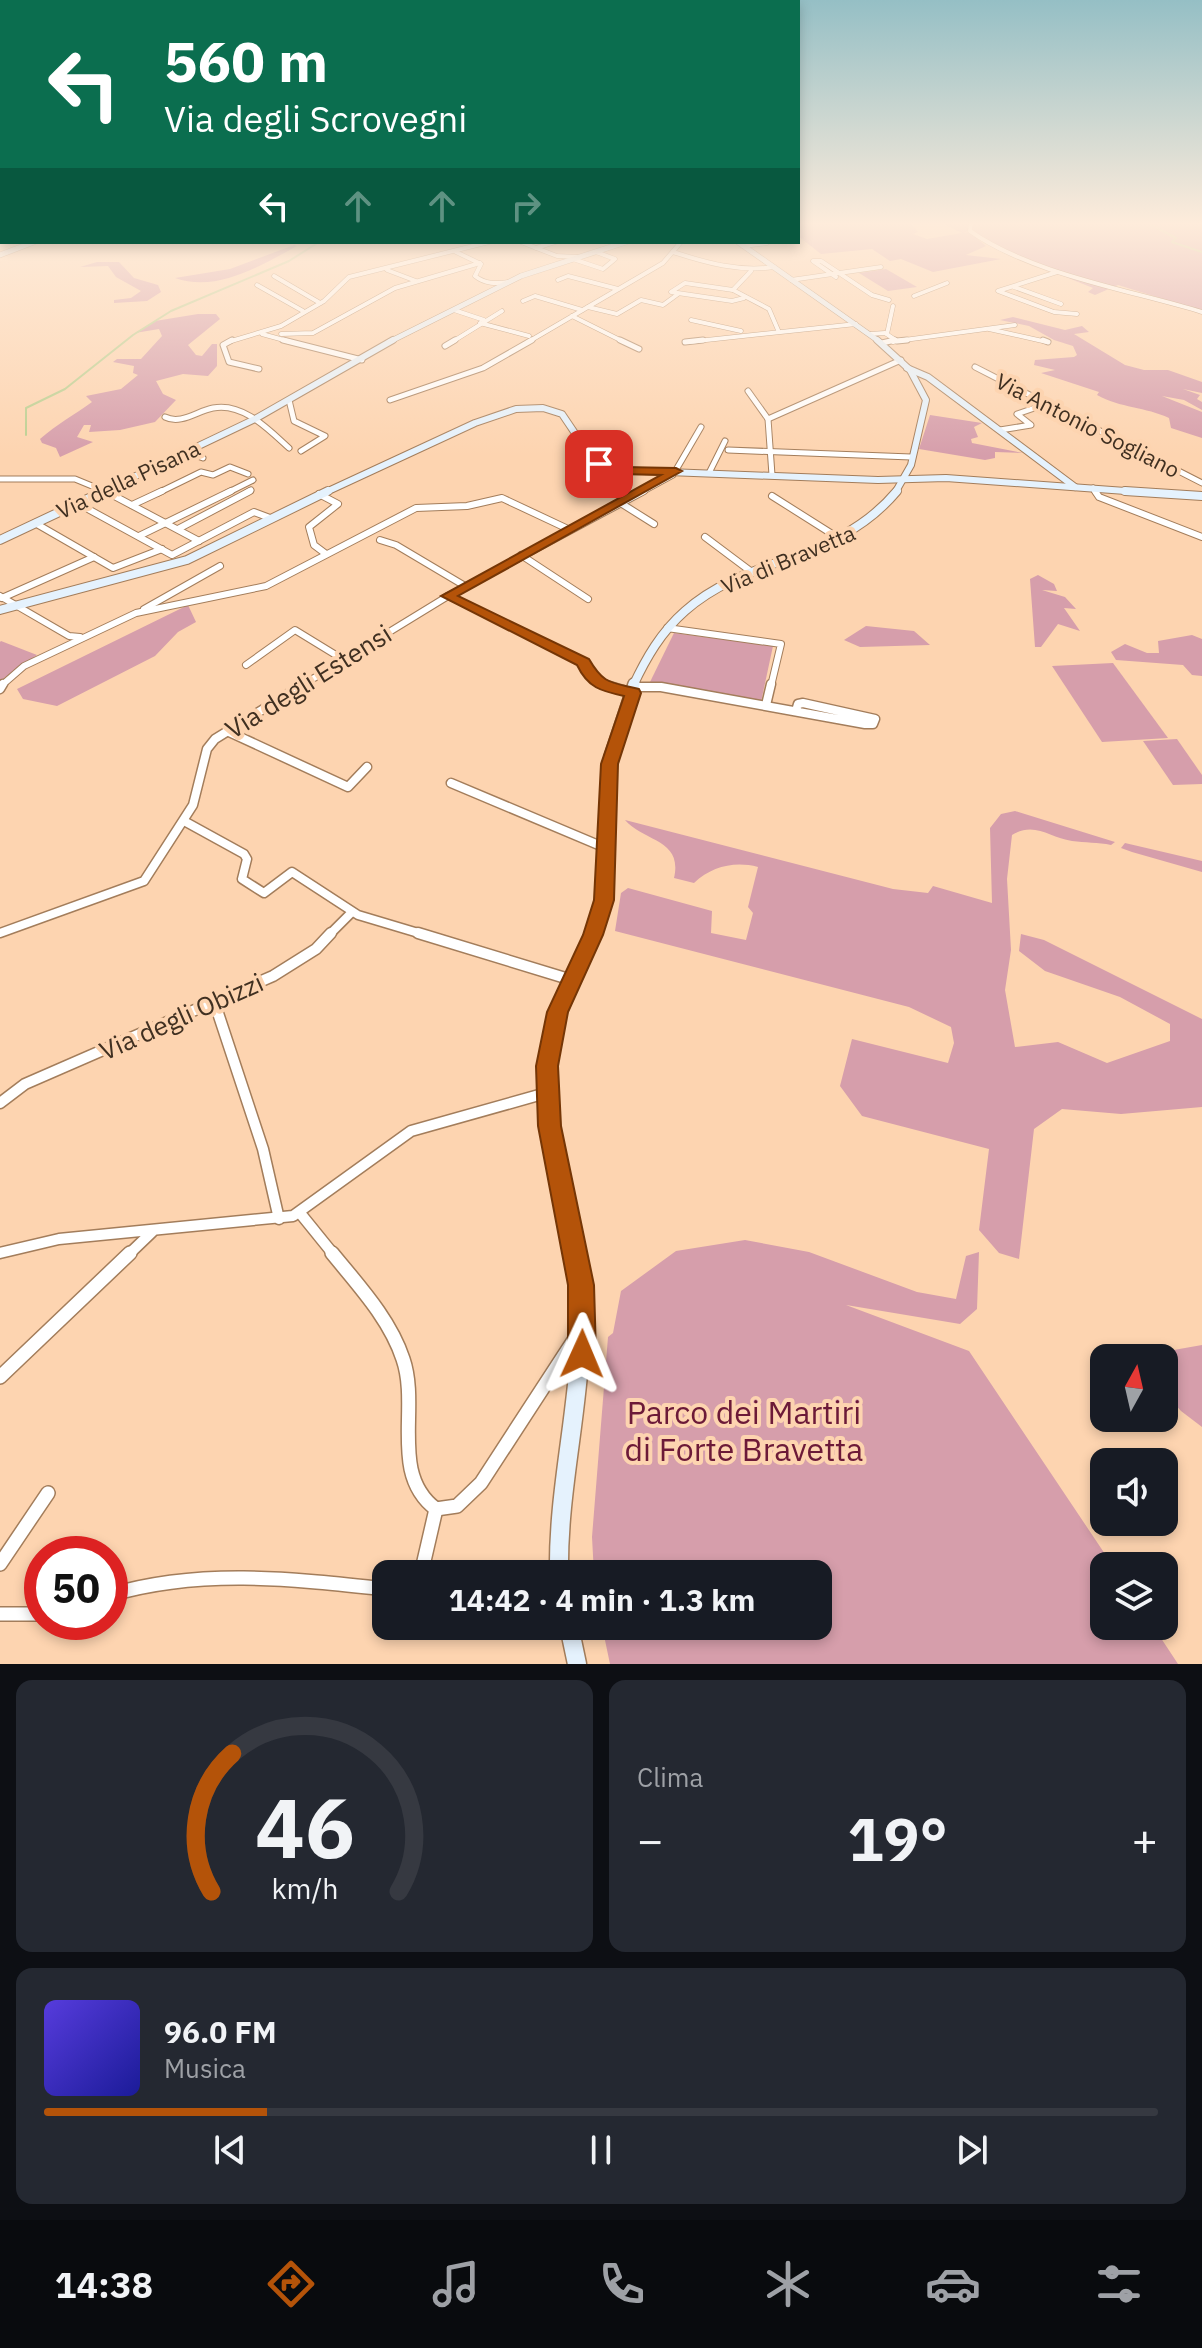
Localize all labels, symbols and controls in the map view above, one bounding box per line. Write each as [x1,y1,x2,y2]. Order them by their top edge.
text: 560 m [164,25,328,97]
icon: left [32,32,136,136]
text: Via degli Scrovegni [164,95,467,142]
icon: left [252,184,296,228]
icon: ahead [336,184,380,228]
icon: ahead [420,184,464,228]
icon: right [504,184,548,228]
street label: Via Antonio Sogliano [991,366,1185,484]
pin [565,430,633,498]
street label: Via della Pisana [52,433,205,525]
icon: arrive [577,442,621,486]
street label: Via di Bravetta [717,518,860,600]
street label: Via degli Estensi [218,616,398,746]
street label: Via degli Obizzi [94,965,268,1067]
position arrow [540,1312,624,1396]
north arrow [1090,1344,1178,1432]
map controls [1090,1344,1178,1640]
park label: Parco dei Martiri di Forte Bravetta [625,1391,863,1470]
button: sound [1090,1448,1178,1536]
speed limit sign: 50 [24,1536,128,1640]
button: layers [1090,1552,1178,1640]
text: 14:42 · 4 min · 1.3 km [449,1580,755,1619]
text: Clima [637,1760,703,1794]
text: 46 [255,1773,354,1881]
text: 19° [847,1799,948,1878]
text: − [637,1811,663,1868]
text: + [1132,1811,1158,1868]
text: km/h [271,1870,338,1907]
text: 96.0 FM [164,2012,277,2051]
text: Musica [164,2051,246,2085]
icon: previous [208,2128,252,2172]
icon: pause [579,2128,623,2172]
icon: next [950,2128,994,2172]
icon: directions [263,2256,319,2312]
icon: music [428,2256,484,2312]
icon: phone [594,2256,650,2312]
icon: climate [760,2256,816,2312]
icon: car [925,2256,981,2312]
icon: filters [1091,2256,1147,2312]
text: 14:38 [55,2261,153,2308]

